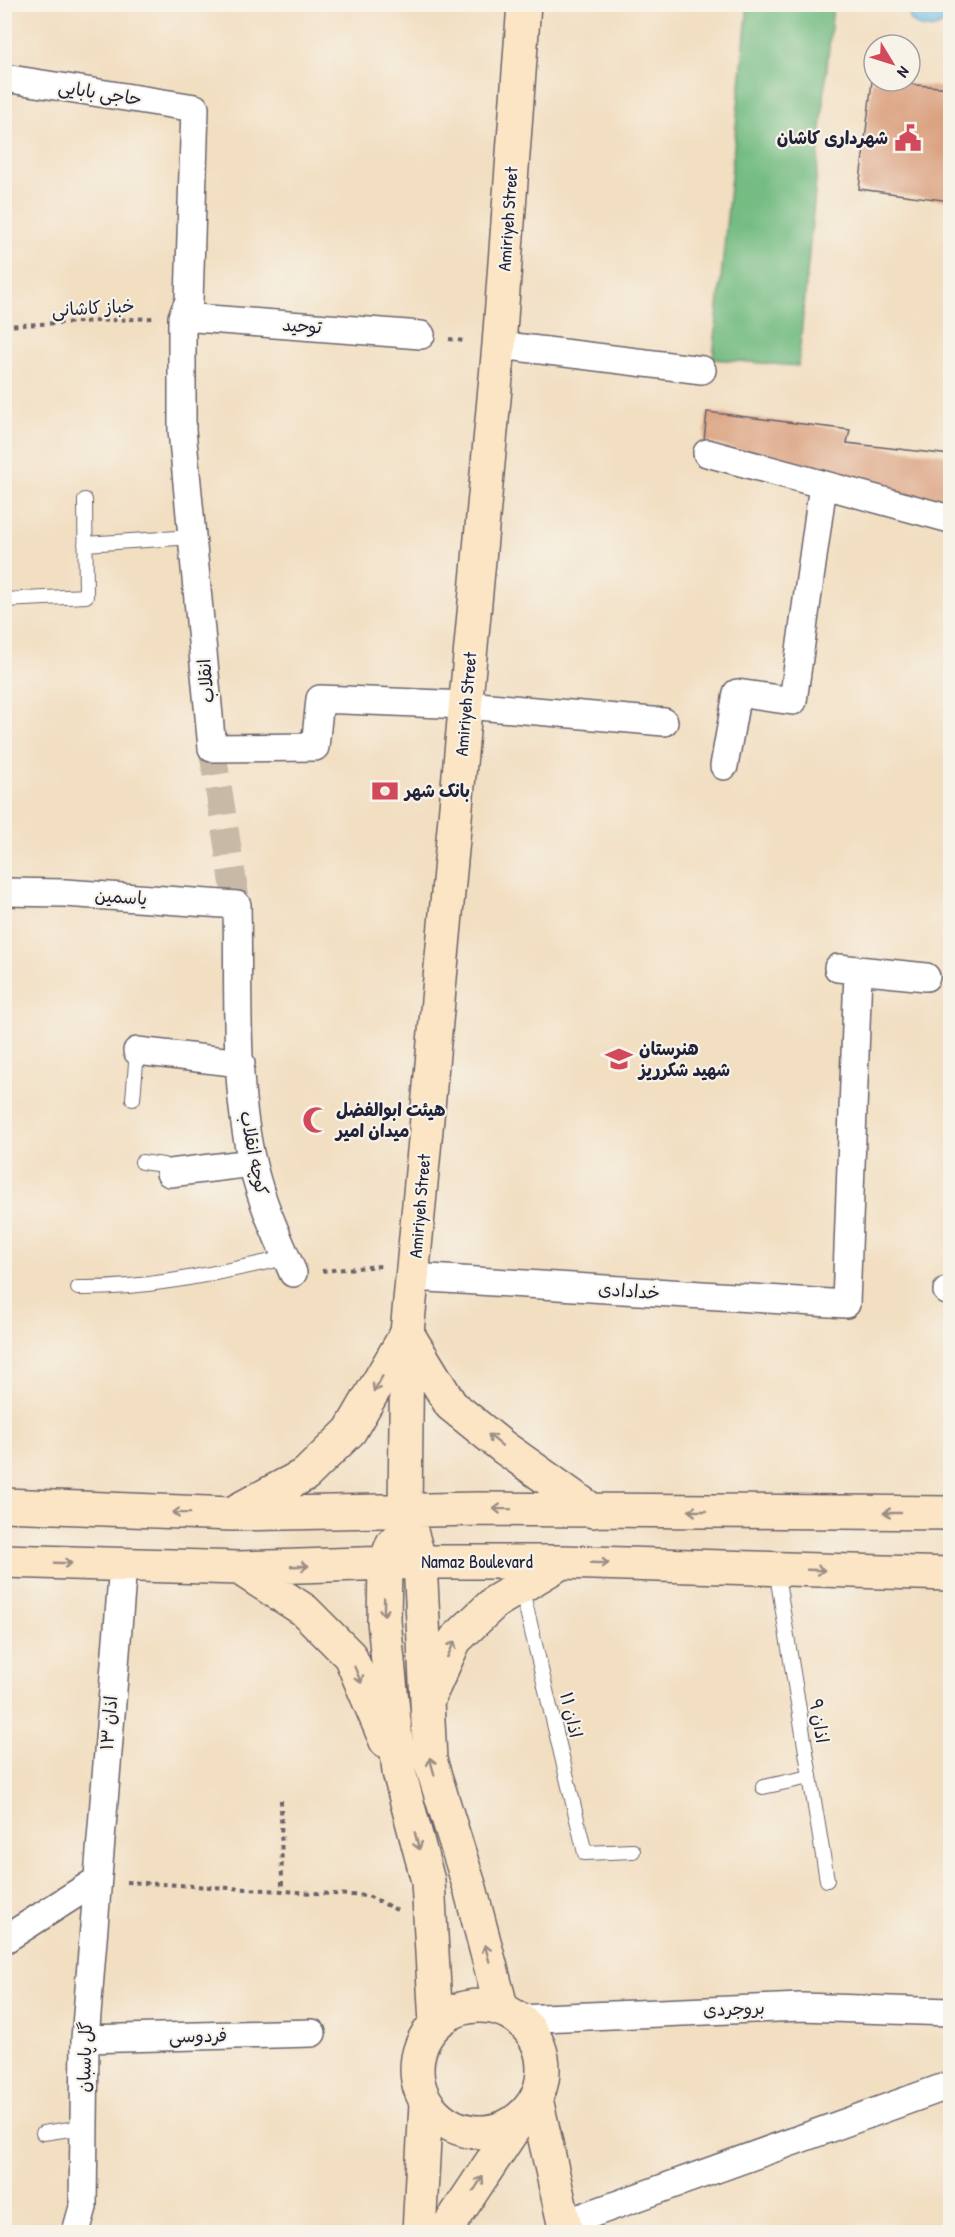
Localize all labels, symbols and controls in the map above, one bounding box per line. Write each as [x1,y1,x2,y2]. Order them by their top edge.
north arrow [862,33,922,93]
text: N [892,62,915,83]
street label: حاجی بابایی [57,74,144,111]
public building icon: شهرداری کاشان [893,123,923,153]
place label: شهرداری کاشان [777,125,888,150]
street label: Amiriyeh Street [491,165,524,272]
street label: خباز کاشانی [51,293,135,322]
street label: توحید [281,312,324,339]
street label: Amiriyeh Street [448,650,483,757]
street label: انقلاب [191,658,220,704]
bank icon: بانک شهر [370,776,400,806]
place label: بانک شهر [403,778,470,803]
street label: یاسمین [94,882,148,911]
place label: هنرستان شهید شکرریز [637,1036,730,1082]
school or university icon: هنرستان شهید شکرریز [604,1044,634,1074]
place label: هیئت ابوالفضل میدان امیر [334,1097,446,1143]
mosque icon: هیئت ابوالفضل میدان امیر [301,1105,331,1135]
street label: کوچه انقلاب [234,1109,275,1197]
street label: Amiriyeh Street [402,1152,437,1259]
street label: خدادادی [597,1276,661,1305]
one-way arrow [372,1374,383,1392]
one-way arrow [487,1433,503,1446]
one-way arrow [493,1503,513,1515]
one-way arrow [688,1505,708,1517]
one-way arrow [172,1507,192,1518]
one-way arrow [883,1507,903,1519]
street label: Namaz Boulevard [421,1549,533,1574]
one-way arrow [52,1557,72,1569]
one-way arrow [589,1558,609,1569]
one-way arrow [289,1560,309,1571]
one-way arrow [805,1564,825,1576]
one-way arrow [378,1597,390,1617]
one-way arrow [446,1640,458,1658]
one-way arrow [353,1666,364,1684]
street label: اذان ۱۱ [554,1690,589,1740]
street label: اذان ۱۳ [94,1695,123,1751]
street label: اذان ۹ [804,1697,835,1745]
one-way arrow [426,1757,438,1776]
one-way arrow [412,1831,424,1850]
one-way arrow [481,1944,492,1963]
street label: بروجردی [703,1995,765,2022]
street label: گل پاسبان [71,2021,98,2093]
street label: فردوسی [169,2022,227,2049]
one-way arrow [471,2175,484,2192]

